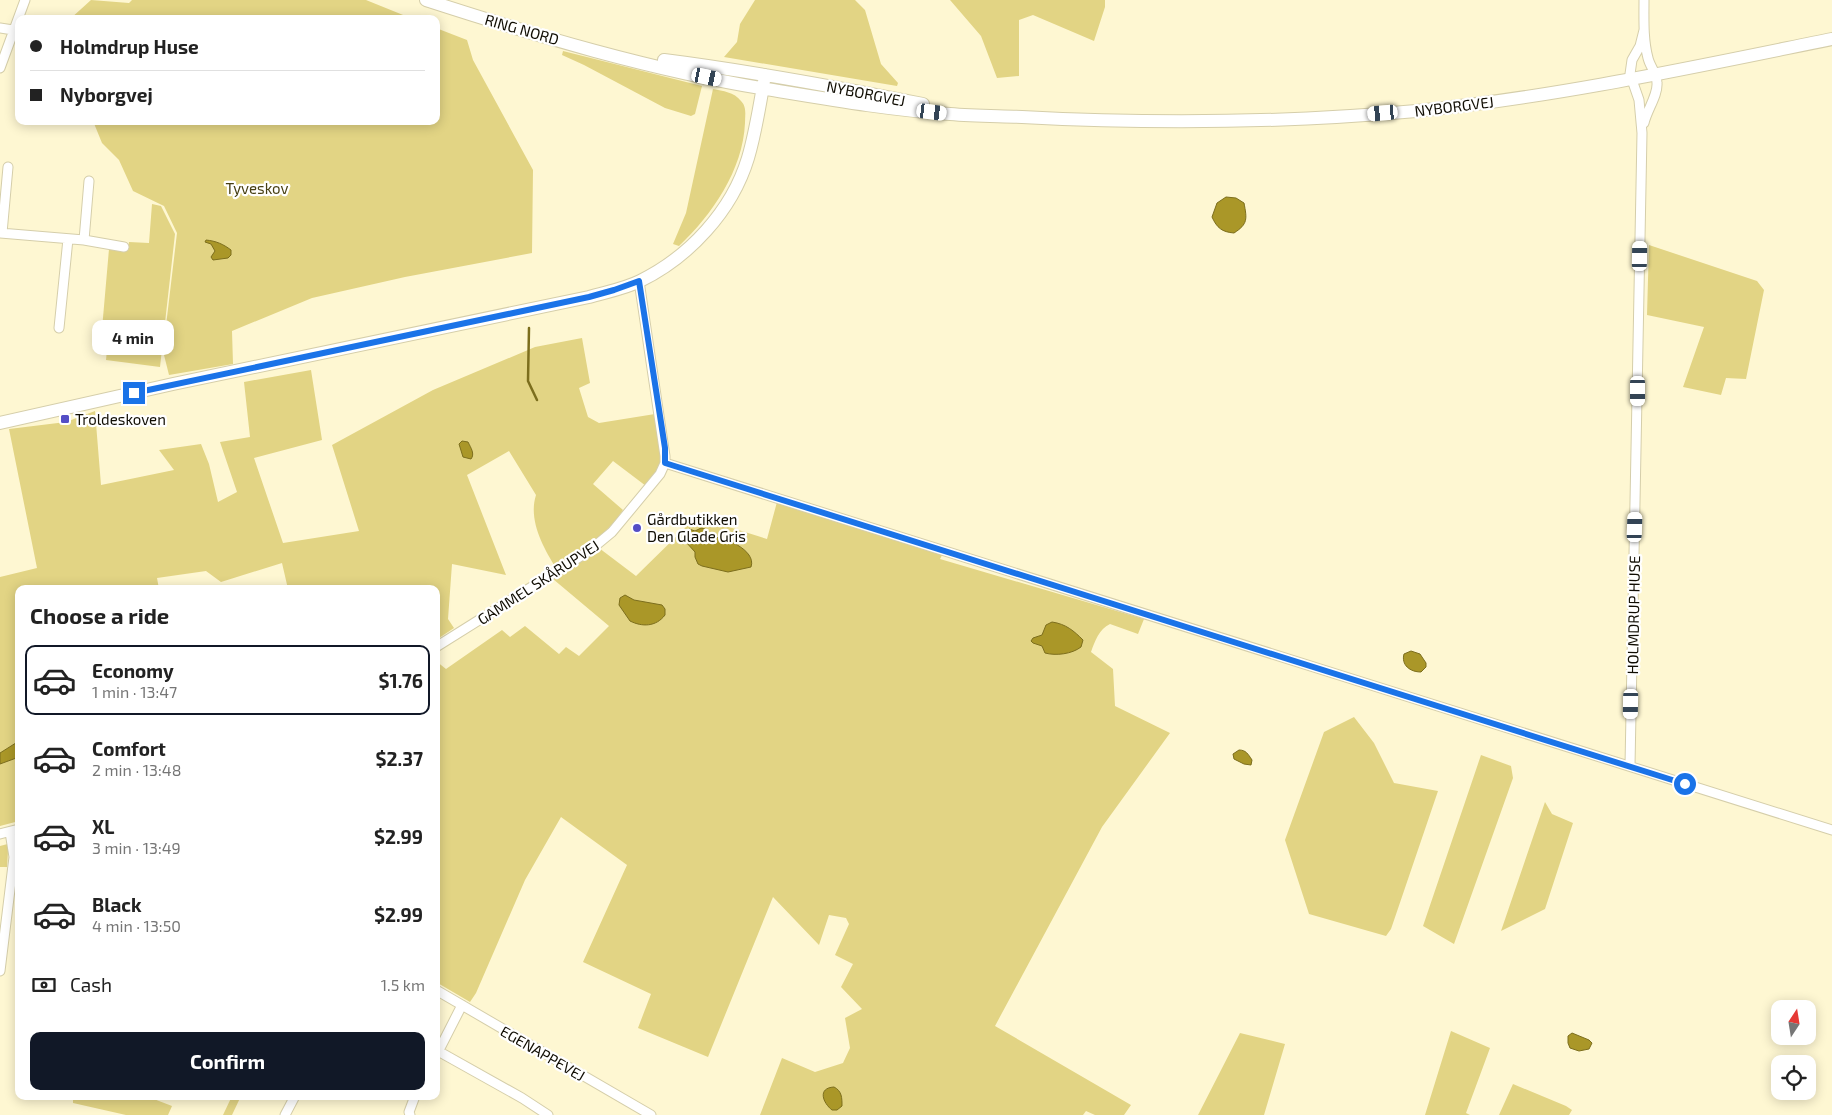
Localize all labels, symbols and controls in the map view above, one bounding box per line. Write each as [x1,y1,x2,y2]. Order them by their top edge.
street label: RING NORD [483,10,561,48]
text: Holmdrup Huse [60,35,199,58]
car [690,67,723,87]
street label: NYBORGVEJ [825,77,907,109]
text: Nyborgvej [60,83,153,106]
street label: NYBORGVEJ [1413,92,1495,120]
car [916,103,947,121]
car [1367,104,1398,122]
park label: Tyveskov [226,179,288,197]
car [1632,241,1647,271]
callout: 4 min [93,320,175,356]
text: 4 min [112,328,154,347]
car [1630,376,1645,406]
route end [123,382,145,404]
place label: Troldeskoven [75,410,166,428]
marker: Troldeskoven [59,413,71,425]
place label: Gårdbutikken Den Glade Gris [647,510,746,545]
car [1626,512,1643,542]
marker: Gårdbutikken Den Glade Gris [631,522,643,534]
street label: GAMMEL SKÅRUPVEJ [474,536,602,628]
street label: HOLMDRUP HUSE [1623,555,1643,675]
text: Choose a ride [30,602,169,628]
icon: car [32,658,77,703]
text: Economy [92,659,174,682]
text: $1.76 [379,669,423,692]
text: 1 min · 13:47 [92,682,177,701]
car [1623,689,1638,719]
icon: car [32,736,77,781]
text: Comfort [92,737,166,760]
text: $2.37 [375,747,423,770]
text: 2 min · 13:48 [92,760,181,779]
route start [1674,773,1696,795]
icon: car [32,814,77,859]
text: XL [92,815,114,838]
text: $2.99 [374,825,423,848]
text: 3 min · 13:49 [92,838,181,857]
icon: car [32,892,77,937]
text: Black [92,893,142,916]
text: $2.99 [374,903,423,926]
text: 4 min · 13:50 [92,916,181,935]
icon: cash [30,971,58,999]
text: Cash [70,973,112,996]
text: 1.5 km [381,975,425,994]
north arrow [1771,1000,1816,1045]
map controls [1771,1000,1816,1100]
street label: EGENAPPEVEJ [497,1022,589,1084]
button: Confirm [30,1032,425,1090]
button: locate [1771,1055,1816,1100]

